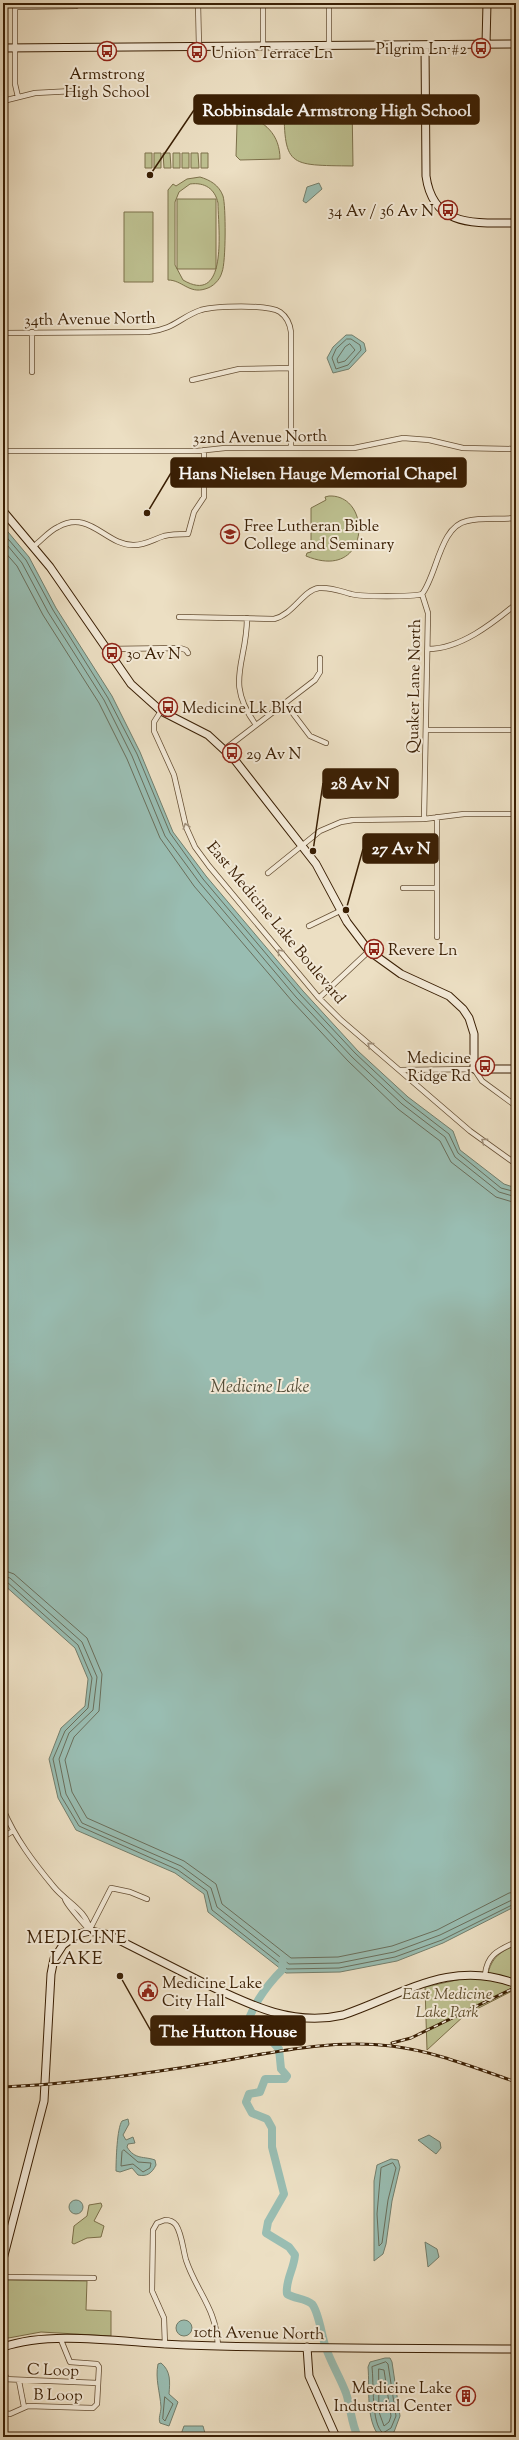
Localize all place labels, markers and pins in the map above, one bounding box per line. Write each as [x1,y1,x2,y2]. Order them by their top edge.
bus stop icon: Pilgrim Ln #2 [470,37,492,59]
place label: Pilgrim Ln #2 [376,39,468,62]
bus stop icon: Armstrong High School [96,40,118,62]
bus stop icon: Union Terrace Ln [186,41,208,63]
place label: Union Terrace Ln [211,43,334,66]
place label: Armstrong High School [64,64,150,105]
callout: Robbinsdale Armstrong High School [194,95,479,124]
bus stop icon: 34 Av / 36 Av N [437,199,459,221]
place label: 34 Av / 36 Av N [328,201,434,224]
callout: Hans Nielsen Hauge Memorial Chapel [171,458,466,487]
place label: Free Lutheran Bible College and Seminary [244,516,394,557]
school or university icon: Free Lutheran Bible College and Seminary [219,523,241,545]
bus stop icon: 30 Av N [101,642,123,664]
place label: 30 Av N [126,644,181,667]
bus stop icon: Medicine Lk Blvd [157,696,179,718]
place label: Medicine Lk Blvd [182,698,302,721]
bus stop icon: 29 Av N [221,742,243,764]
place label: 29 Av N [246,744,302,767]
callout: 28 Av N [323,769,398,798]
callout: 27 Av N [363,834,438,863]
bus stop icon: Revere Ln [363,938,385,960]
place label: Revere Ln [388,940,458,963]
place label: Medicine Ridge Rd [407,1048,471,1089]
bus stop icon: Medicine Ridge Rd [474,1055,496,1077]
place label: Medicine Lake City Hall [162,1973,262,2014]
public building icon: Medicine Lake City Hall [137,1980,159,2002]
callout: The Hutton House [151,2016,305,2045]
place label: Medicine Lake Industrial Center [334,2378,452,2419]
building icon: Medicine Lake Industrial Center [455,2385,477,2407]

